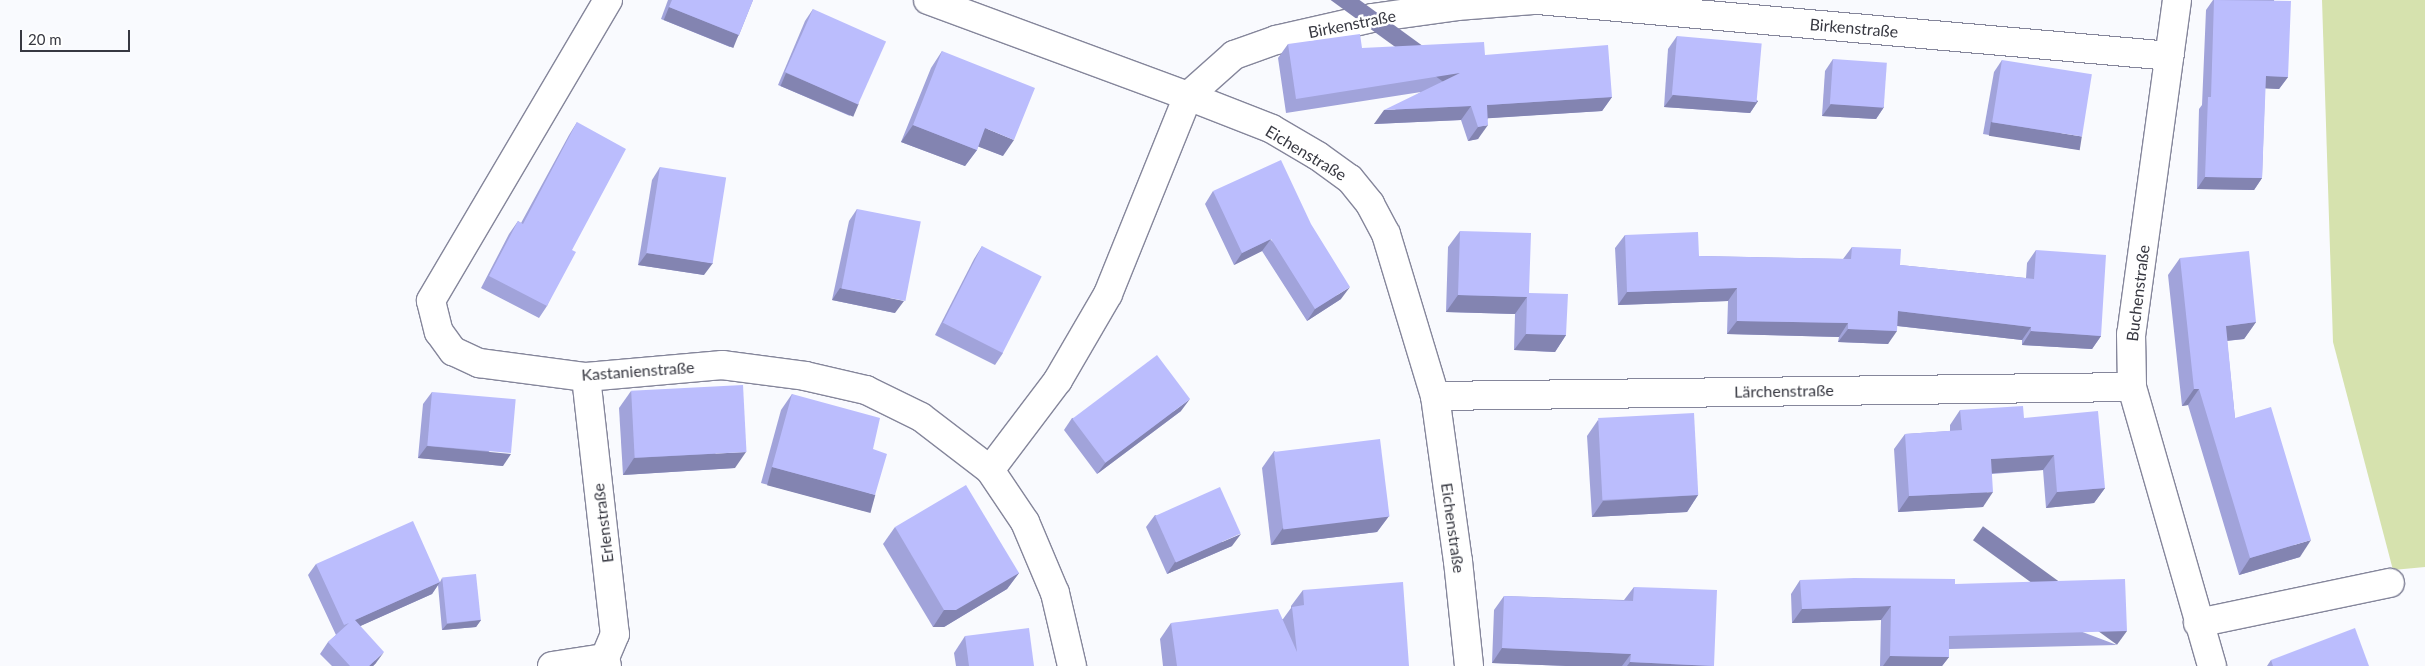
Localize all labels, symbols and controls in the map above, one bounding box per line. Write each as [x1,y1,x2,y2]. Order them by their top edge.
street label: Birkenstraße [1307,6,1397,42]
street label: Birkenstraße [1809,15,1899,41]
scale bar [22,20,132,52]
text: 20 m [28,30,62,48]
street label: Eichenstraße [1262,121,1350,185]
street label: Buchenstraße [2123,244,2153,342]
street label: Kastanienstraße [581,357,695,385]
street label: Lärchenstraße [1734,381,1834,401]
street label: Erlenstraße [589,482,617,564]
street label: Eichenstraße [1437,482,1469,574]

